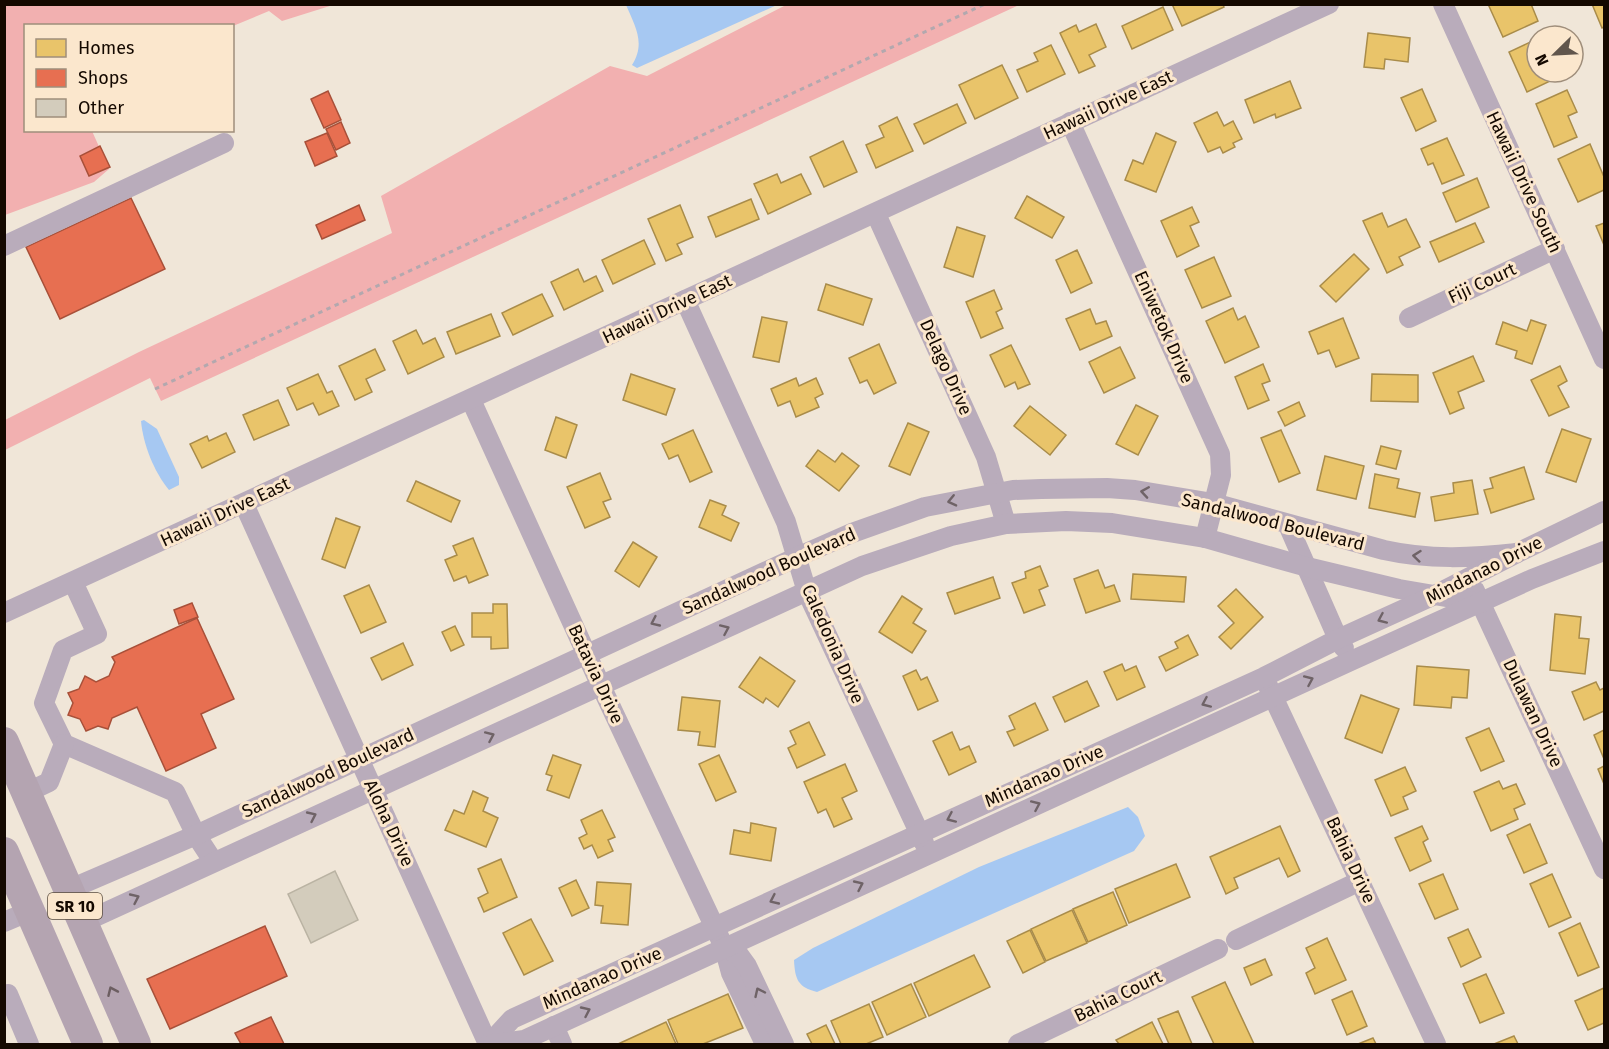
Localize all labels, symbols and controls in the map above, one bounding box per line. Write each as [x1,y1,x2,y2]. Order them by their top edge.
legend [24,24,234,132]
north arrow [1525,24,1585,84]
text: Homes [78,37,134,59]
text: N [1531,51,1553,69]
street label: Hawaii Drive East [1040,65,1177,145]
text: Shops [78,67,128,89]
text: Other [78,97,124,119]
street label: Hawaii Drive South [1481,107,1567,257]
street label: Fiji Court [1445,258,1520,308]
street label: Eniwetok Drive [1129,267,1199,387]
street label: Hawaii Drive East [599,269,736,349]
street label: Delago Drive [915,316,977,418]
street label: Hawaii Drive East [157,472,294,552]
one-way arrow [1141,487,1150,499]
street label: Sandalwood Boulevard [1179,489,1367,555]
one-way arrow [947,494,957,507]
street label: Sandalwood Boulevard [679,523,859,619]
street label: Mindanao Drive [1422,531,1546,609]
one-way arrow [1412,550,1421,563]
street label: Caledonia Drive [797,581,869,707]
one-way arrow [1377,612,1388,624]
one-way arrow [651,615,662,627]
street label: Batavia Drive [563,621,629,727]
one-way arrow [718,624,729,636]
street label: Dulawan Drive [1498,655,1568,771]
one-way arrow [1303,675,1314,687]
one-way arrow [1201,696,1212,708]
street label: Sandalwood Boulevard [238,723,418,823]
one-way arrow [484,731,495,743]
street label: Mindanao Drive [981,740,1107,812]
street label: Aloha Drive [359,776,419,870]
one-way arrow [1030,800,1041,812]
one-way arrow [947,810,958,822]
one-way arrow [306,811,317,823]
street label: Bahia Drive [1321,813,1381,907]
one-way arrow [852,881,863,893]
one-way arrow [770,892,781,904]
road number: SR 10 [48,893,102,919]
one-way arrow [129,893,140,905]
street label: Mindanao Drive [539,942,665,1014]
street label: Bahia Court [1070,965,1166,1027]
one-way arrow [107,986,119,997]
one-way arrow [754,987,766,998]
one-way arrow [580,1007,591,1019]

